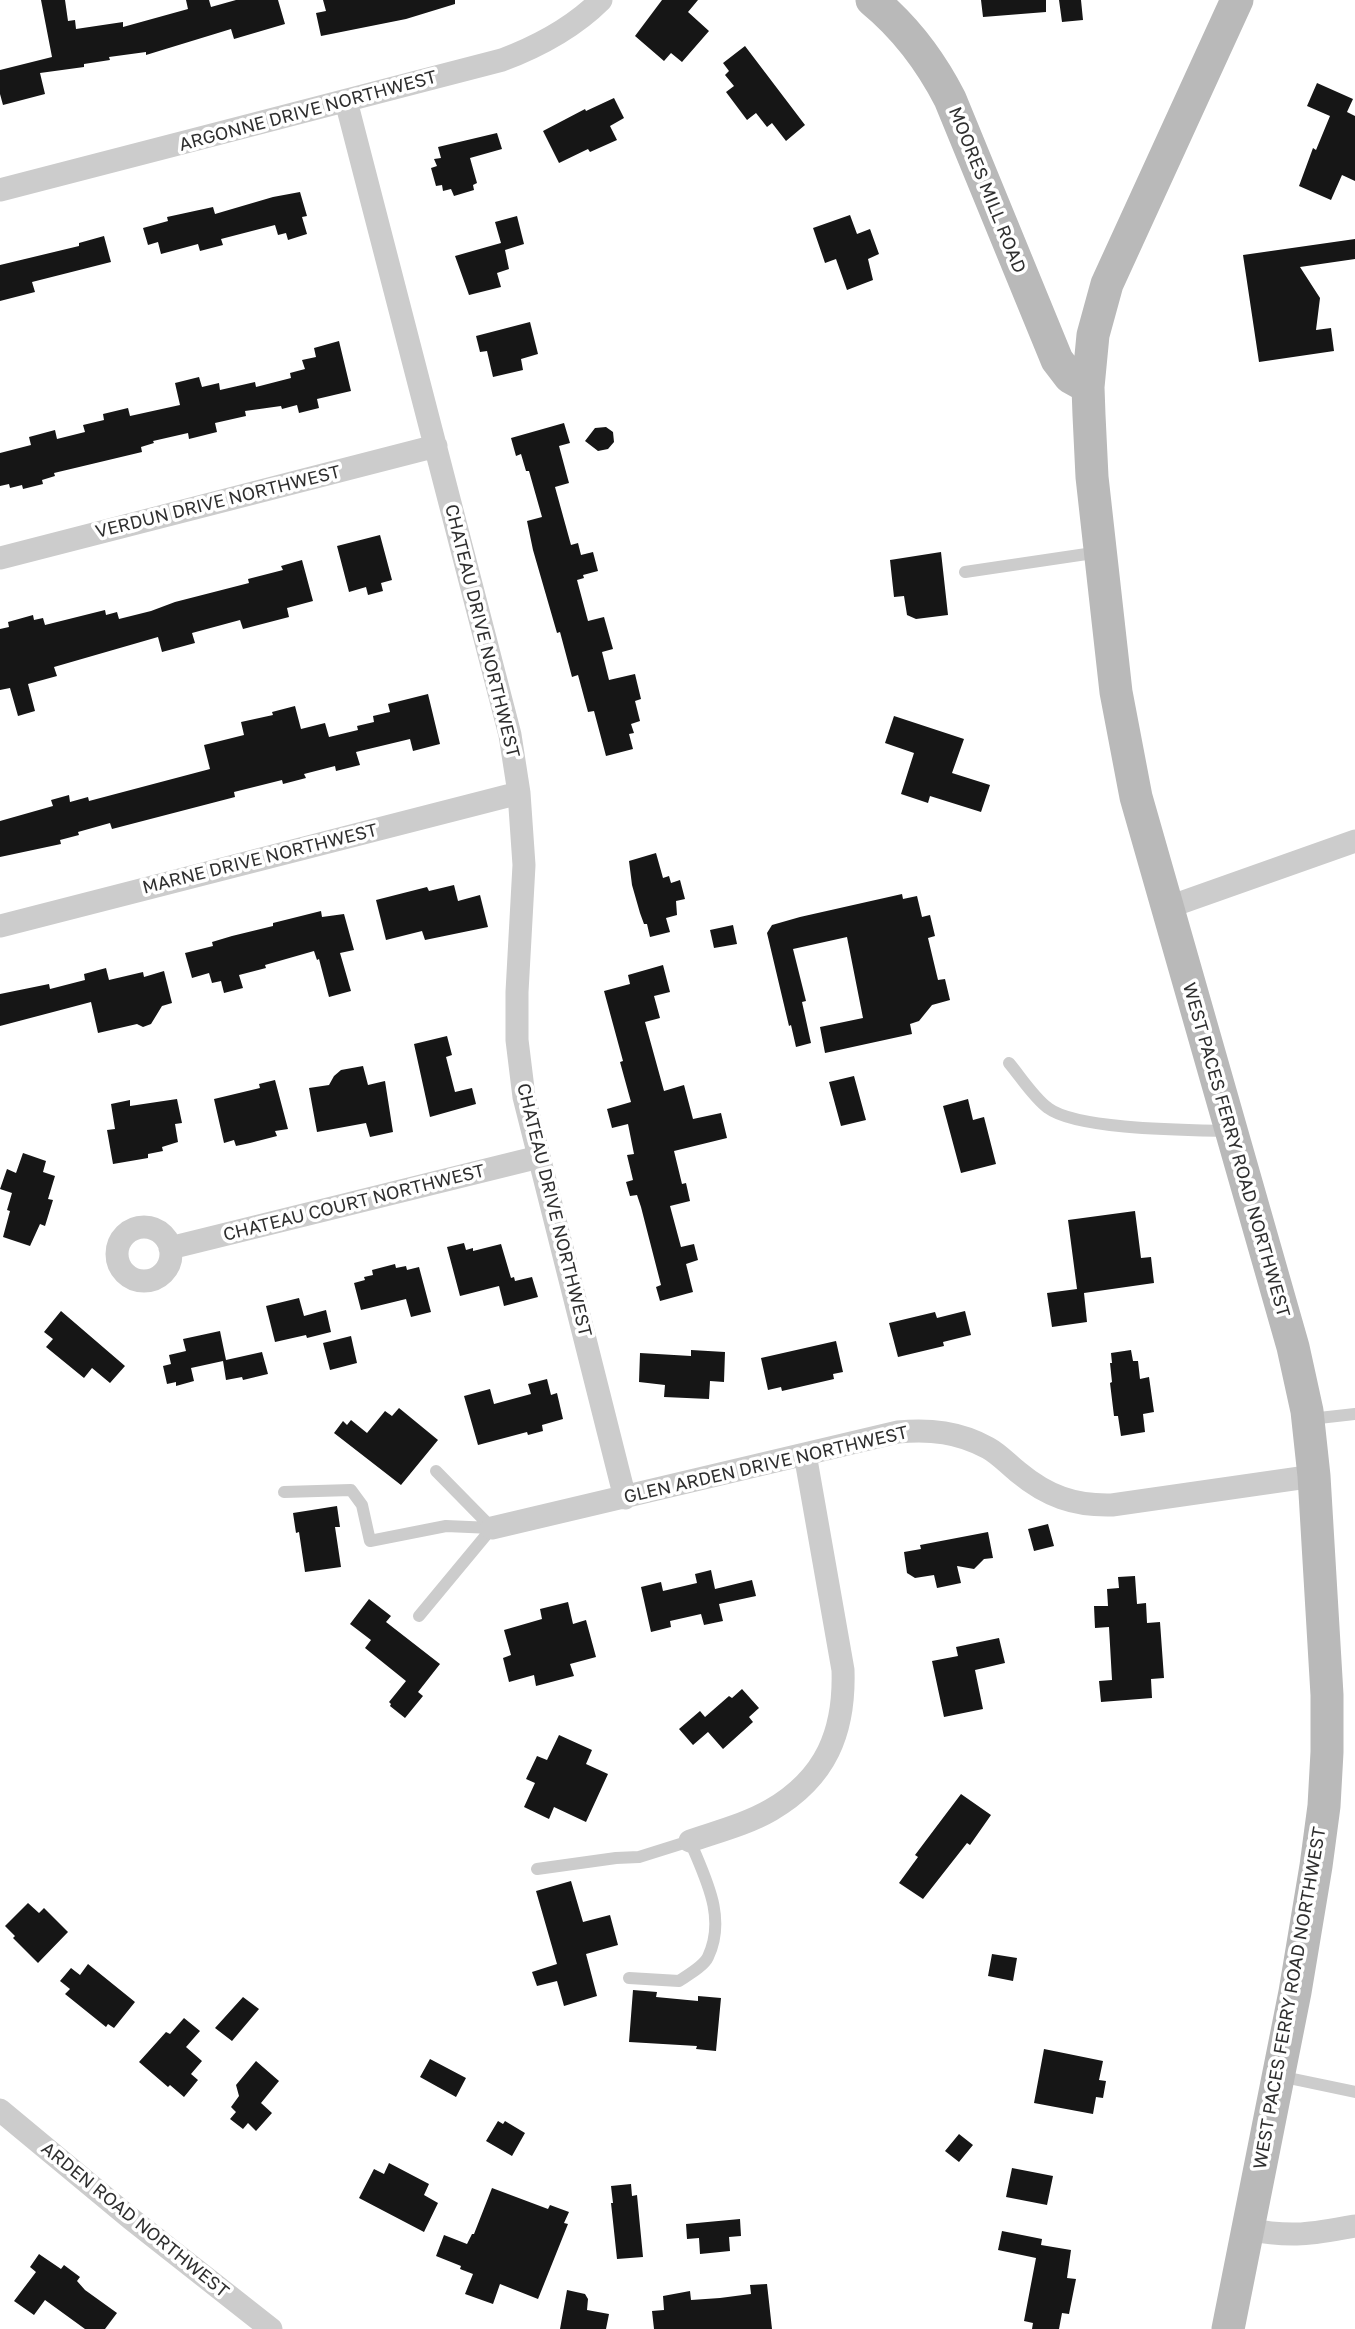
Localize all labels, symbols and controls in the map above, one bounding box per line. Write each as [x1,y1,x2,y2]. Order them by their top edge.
street label: ARGONNE DRIVE NORTHWEST [177,66,439,156]
street label: MOORES MILL ROAD [944,104,1030,276]
street label: VERDUN DRIVE NORTHWEST [93,461,343,543]
street label: CHATEAU DRIVE NORTHWEST [440,502,524,760]
street label: MARNE DRIVE NORTHWEST [140,819,380,899]
street label: WEST PACES FERRY ROAD NORTHWEST [1178,980,1294,1320]
street label: CHATEAU DRIVE NORTHWEST [512,1081,596,1339]
street label: CHATEAU COURT NORTHWEST [221,1160,487,1246]
street label: GLEN ARDEN DRIVE NORTHWEST [622,1422,910,1508]
street label: WEST PACES FERRY ROAD NORTHWEST [1249,1825,1331,2171]
street label: ARDEN ROAD NORTHWEST [37,2138,233,2302]

